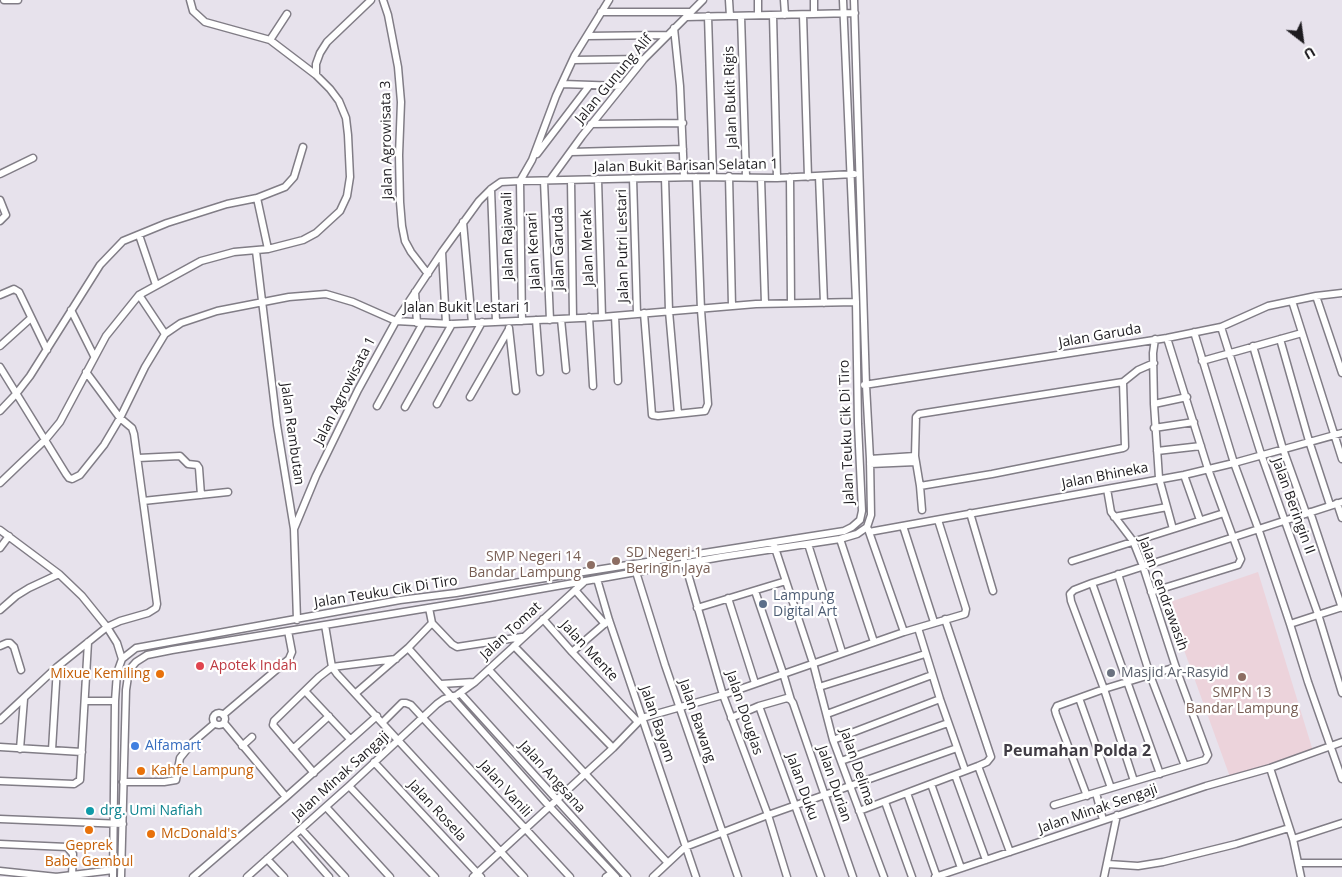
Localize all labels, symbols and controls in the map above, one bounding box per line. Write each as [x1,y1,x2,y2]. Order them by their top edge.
north arrow [1277,15,1327,65]
street label: Jalan Gunung Alif [572,31,656,127]
text: U [1300,43,1319,64]
street label: Jalan Bukit Rigis [721,46,741,148]
street label: Jalan Agrowisata 3 [378,80,396,200]
street label: Jalan Bukit Barisan Selatan 1 [593,156,779,176]
street label: Jalan Putri Lestari [614,189,632,303]
street label: Jalan Rajawali [499,192,517,280]
street label: Jalan Garuda [550,207,568,291]
street label: Jalan Merak [578,210,598,286]
street label: Jalan Kenari [524,212,544,290]
street label: Jalan Bukit Lestari 1 [403,300,531,316]
street label: Jalan Garuda [1057,320,1143,352]
street label: Jalan Agrowisata 1 [311,334,379,448]
street label: Jalan Teuku Cik Di Tiro [836,359,858,505]
street label: Jalan Rambutan [277,382,307,486]
street label: Jalan Beringin II [1268,456,1318,556]
street label: Jalan Bhineka [1060,459,1150,493]
street label: Jalan Cendrawasih [1135,535,1191,653]
place label: SD Negeri 1 Beringin Jaya [626,545,710,578]
place label: SMP Negeri 14 Bandar Lampung [469,549,581,582]
marker: SD Negeri 1 Beringin Jaya [610,555,622,567]
marker: SMP Negeri 14 Bandar Lampung [585,559,597,571]
street label: Jalan Teuku Cik Di Tiro [313,572,459,612]
place label: Lampung Digital Art [773,588,837,620]
marker: Lampung Digital Art [757,598,769,610]
street label: Jalan Tomat [477,599,545,663]
street label: Jalan Mente [557,617,621,685]
place label: Apotek Indah [210,658,297,674]
marker: Apotek Indah [194,660,206,672]
place label: Masjid Ar-Rasyid [1121,665,1229,681]
place label: Mixue Kemiling [50,666,150,682]
marker: Masjid Ar-Rasyid [1105,667,1117,679]
marker: Mixue Kemiling [154,668,166,680]
street label: Jalan Douglas [722,669,766,757]
marker: SMPN 13 Bandar Lampung [1236,671,1248,683]
street label: Jalan Bawang [675,677,719,765]
street label: Jalan Bayam [636,684,678,764]
place label: SMPN 13 Bandar Lampung [1186,685,1298,718]
street label: Jalan Delima [836,726,878,808]
street label: Jalan Minak Sangaji [289,728,393,824]
place label: Alfamart [145,738,201,754]
street label: Jalan Angsana [515,738,589,816]
marker: Alfamart [129,740,141,752]
district label: Peumahan Polda 2 [1003,741,1151,761]
street label: Jalan Durian [813,744,855,824]
street label: Jalan Duku [782,751,822,823]
street label: Jalan Vanili [475,757,535,821]
place label: Kahfe Lampung [151,763,254,779]
marker: Kahfe Lampung [135,765,147,777]
street label: Jalan Rosela [404,777,470,845]
street label: Jalan Minak Sengaji [1036,781,1160,837]
place label: drg. Umi Nafiah [100,803,202,819]
marker: drg. Umi Nafiah [84,805,96,817]
marker: Geprek Babe Gembul [83,824,95,836]
place label: McDonald's [161,826,237,842]
marker: McDonald's [145,828,157,840]
place label: Geprek Babe Gembul [45,838,133,870]

